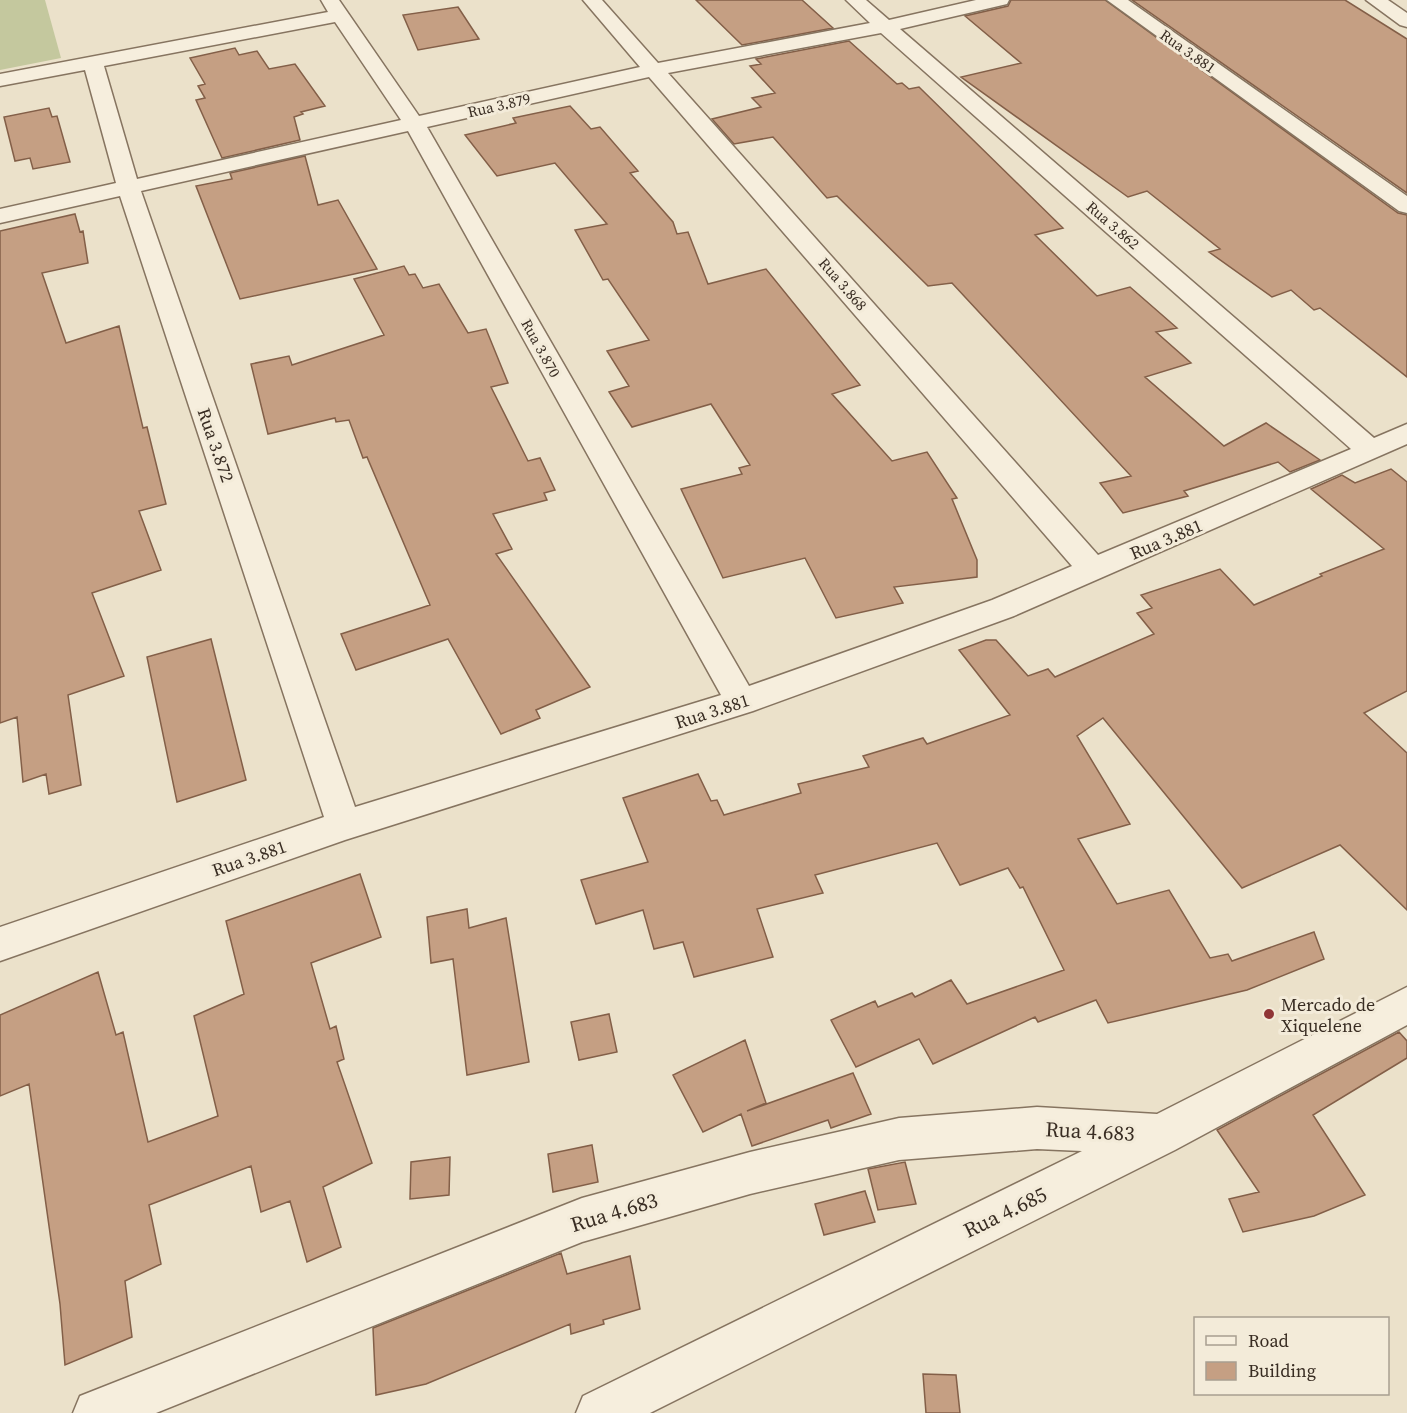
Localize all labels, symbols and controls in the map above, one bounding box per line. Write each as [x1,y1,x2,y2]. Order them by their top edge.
street label: Rua 3.881 [1156,24,1220,78]
street label: Rua 3.879 [465,88,533,122]
street label: Rua 3.862 [1082,196,1144,254]
street label: Rua 3.868 [814,253,872,315]
street label: Rua 3.870 [516,315,566,381]
street label: Rua 3.872 [192,405,240,485]
street label: Rua 3.881 [1126,512,1206,566]
street label: Rua 3.881 [672,687,752,735]
street label: Rua 3.881 [209,834,289,882]
place label: Mercado de Xiquelene [1281,992,1375,1038]
marker: Mercado de Xiquelene [1262,1007,1276,1021]
street label: Rua 4.683 [1045,1114,1135,1148]
street label: Rua 4.685 [958,1179,1052,1245]
street label: Rua 4.683 [567,1185,661,1239]
legend [1194,1317,1389,1395]
text: Road [1248,1328,1289,1353]
text: Building [1248,1358,1316,1383]

